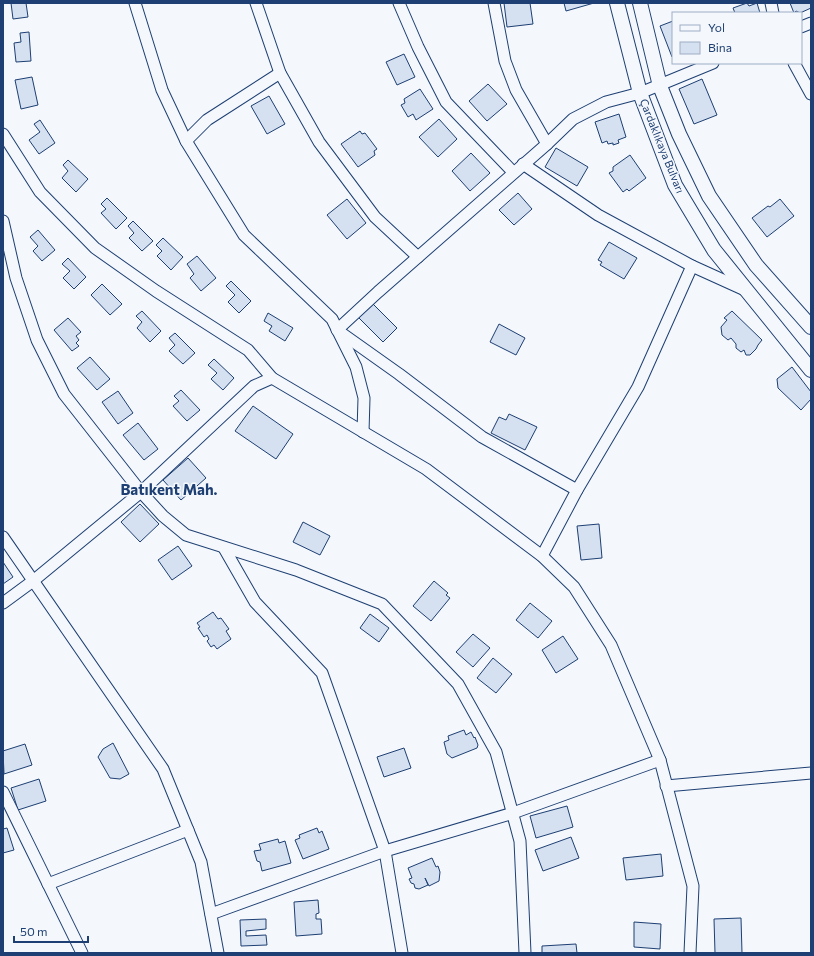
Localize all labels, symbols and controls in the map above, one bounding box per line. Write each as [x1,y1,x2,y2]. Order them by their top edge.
legend [672,12,802,64]
text: Yol [708,20,725,34]
text: Bina [708,40,732,54]
street label: Çardaklıkaya Bulvarı [638,97,687,195]
district label: Batıkent Mah. [120,480,218,498]
scale bar [14,918,88,944]
text: 50 m [20,924,48,938]

